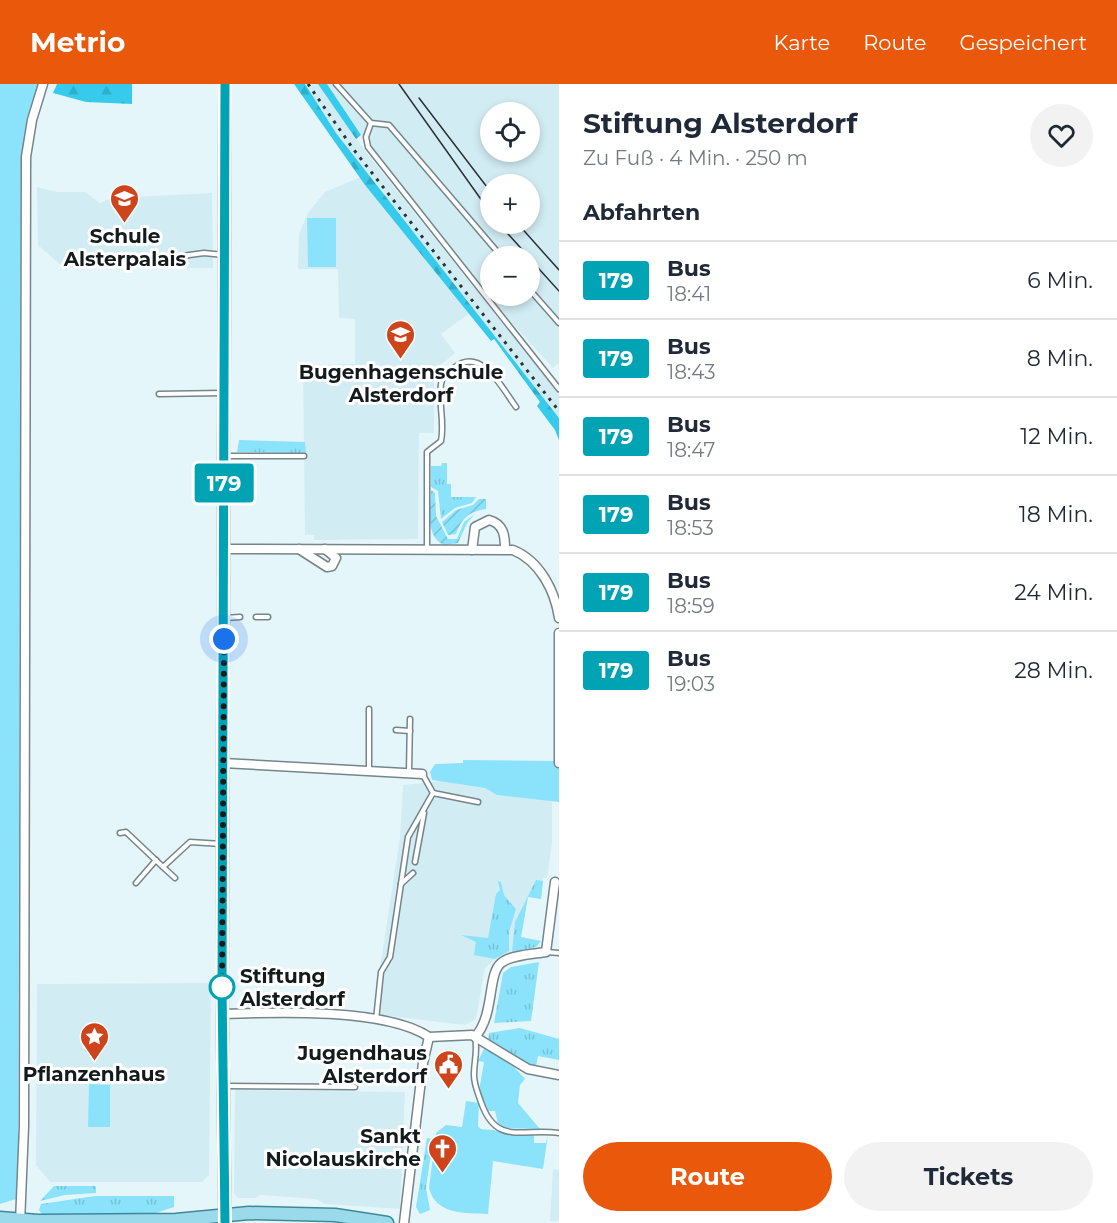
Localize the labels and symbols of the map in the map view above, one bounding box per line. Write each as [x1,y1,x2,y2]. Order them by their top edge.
school or university icon: Schule Alsterpalais [109,182,141,224]
place label: Schule Alsterpalais [63,224,187,271]
school or university icon: Bugenhagenschule Alsterdorf [385,318,417,360]
place label: Bugenhagenschule Alsterdorf [299,360,503,407]
line badge: 179 [190,464,258,502]
your location [209,624,239,654]
place label: Stiftung Alsterdorf [239,964,346,1011]
marker: Stiftung Alsterdorf [209,974,235,1000]
place icon: Pflanzenhaus [78,1020,110,1062]
place label: Jugendhaus Alsterdorf [296,1041,428,1088]
public building icon: Jugendhaus Alsterdorf [432,1048,464,1090]
place label: Pflanzenhaus [23,1062,166,1086]
place label: Sankt Nicolauskirche [265,1124,421,1171]
church icon: Sankt Nicolauskirche [426,1132,458,1174]

